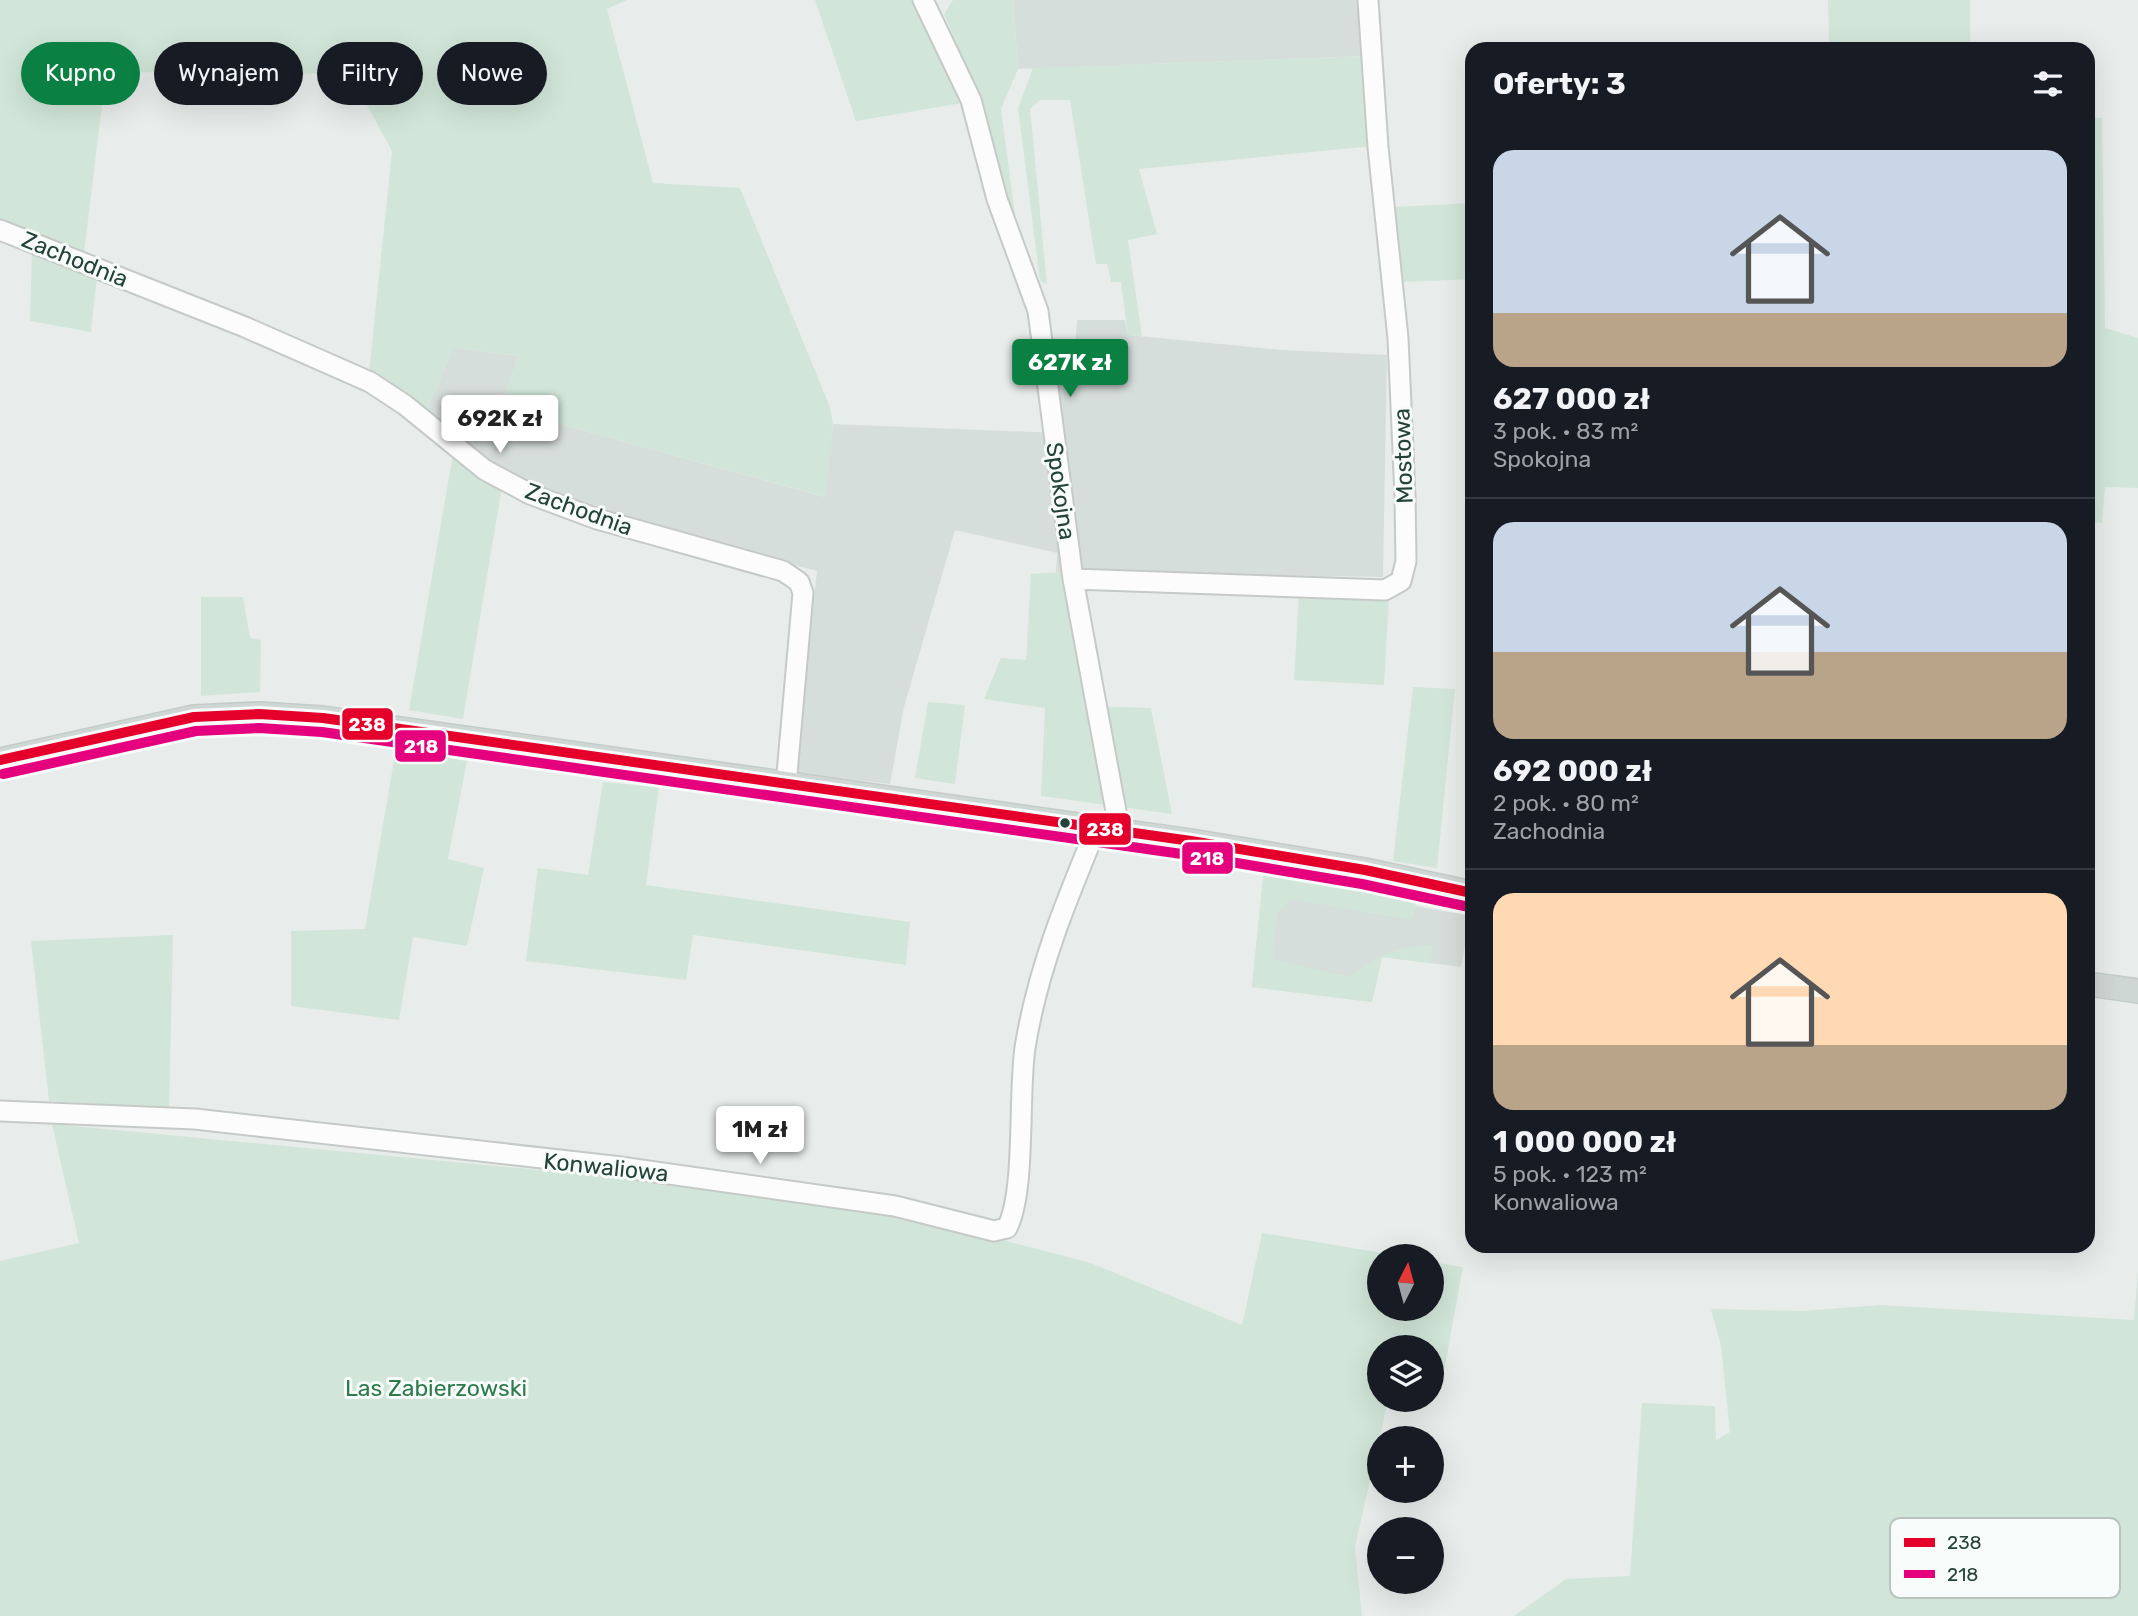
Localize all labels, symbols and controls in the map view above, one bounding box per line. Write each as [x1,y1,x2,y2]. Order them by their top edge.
chip: Kupno [21,42,140,105]
chip: Wynajem [154,42,303,105]
chip: Filtry [317,42,423,105]
chip: Nowe [437,42,547,105]
icon: filters [2029,65,2067,103]
text: Oferty: 3 [1493,66,1626,102]
icon: home [1717,196,1843,322]
street label: Zachodnia [18,225,132,293]
pin: 627K zł [1005,340,1135,399]
text: 627K zł [1028,348,1112,376]
text: 627 000 zł [1493,381,1650,417]
pin: 692K zł [435,396,565,455]
text: 692K zł [457,404,543,432]
street label: Mostowa [1387,408,1419,504]
text: 3 pok. · 83 m² [1493,417,1638,445]
street label: Spokojna [1040,440,1082,542]
text: Spokojna [1493,445,1591,473]
street label: Zachodnia [521,477,637,541]
icon: home [1717,568,1843,694]
line badge: 238 [341,707,394,741]
text: 238 [348,713,386,736]
line badge: 218 [394,729,447,763]
text: 218 [404,735,438,758]
text: 692 000 zł [1493,753,1652,789]
text: 2 pok. · 80 m² [1493,789,1639,817]
line badge: 238 [1078,812,1132,846]
unlabelled marker [1058,816,1072,830]
text: Zachodnia [1493,817,1605,845]
text: 238 [1086,818,1124,841]
line badge: 218 [1181,841,1234,875]
text: 218 [1190,847,1224,870]
icon: home [1717,939,1843,1065]
pin: 1M zł [711,1106,809,1166]
text: 1M zł [732,1115,788,1143]
text: 1 000 000 zł [1493,1124,1676,1160]
street label: Konwaliowa [542,1147,670,1187]
text: 5 pok. · 123 m² [1493,1160,1647,1188]
text: Konwaliowa [1493,1188,1619,1216]
north arrow [1367,1244,1444,1321]
map controls [1367,1244,1444,1594]
button: layers [1367,1335,1444,1412]
park label: Las Zabierzowski [345,1374,527,1402]
button: + [1367,1426,1444,1503]
button: − [1367,1517,1444,1594]
legend [1890,1518,2120,1598]
text: 238 [1947,1531,1982,1554]
text: 218 [1947,1563,1978,1586]

